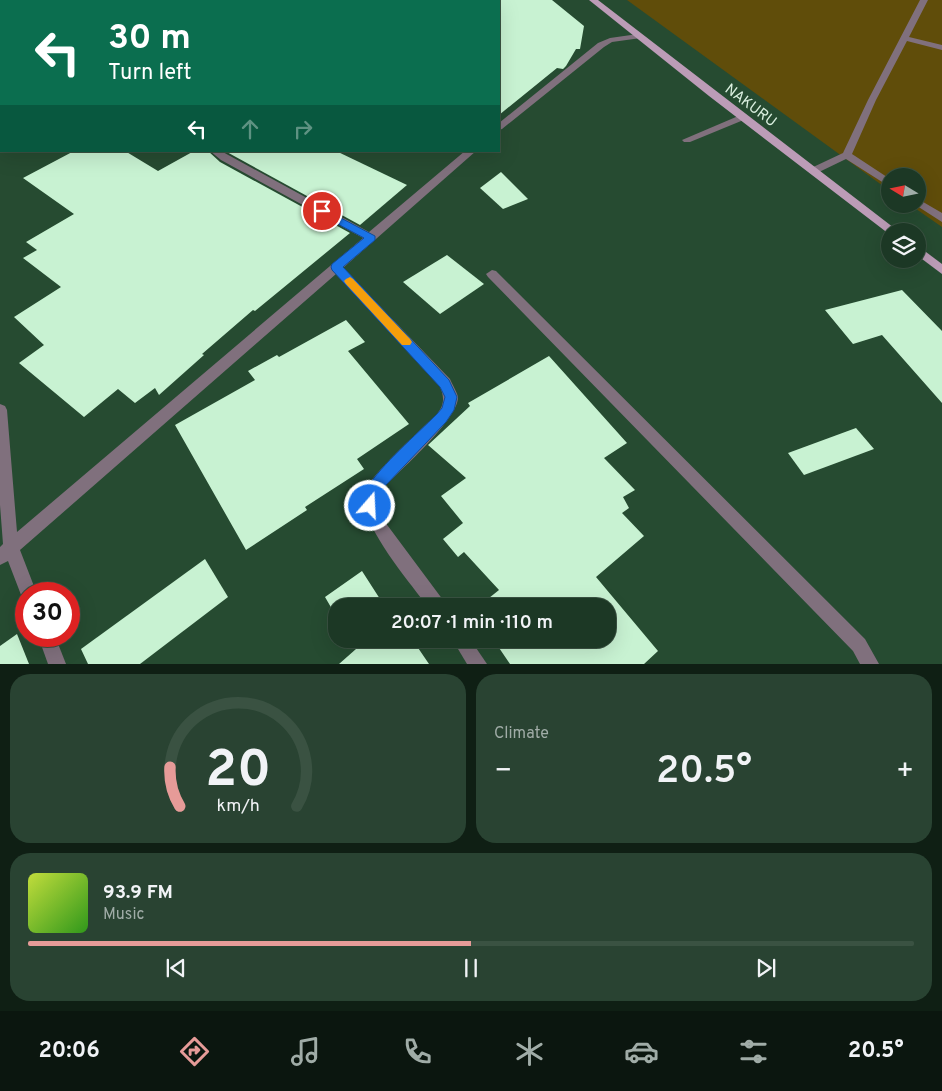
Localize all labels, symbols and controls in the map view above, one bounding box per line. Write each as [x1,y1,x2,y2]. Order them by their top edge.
text: 30 m [108,17,191,61]
icon: left [25,20,90,85]
text: Turn left [108,60,191,87]
street label: NAKURU [720,80,780,132]
icon: left [183,115,211,143]
icon: ahead [236,115,264,143]
icon: right [289,115,317,143]
north arrow [881,168,926,212]
map controls [881,168,926,268]
pin [301,190,343,232]
icon: arrive [308,197,336,225]
button: layers [881,223,926,268]
position arrow [343,479,395,531]
speed limit sign: 30 [15,582,80,647]
text: 20:07 · 1 min · 110 m [391,611,553,635]
text: Climate [494,724,549,744]
text: 20 [205,739,271,805]
text: 20.5° [656,748,752,797]
text: − [494,754,512,790]
text: + [896,754,914,790]
text: km/h [216,795,260,818]
text: 93.9 FM [103,881,173,905]
text: Music [103,905,144,925]
icon: previous [162,954,190,982]
icon: pause [457,954,485,982]
icon: next [752,954,780,982]
icon: directions [177,1034,212,1069]
icon: music [288,1034,323,1069]
icon: phone [400,1034,435,1069]
icon: climate [512,1034,547,1069]
icon: car [624,1034,659,1069]
icon: filters [736,1034,771,1069]
text: 20:06 [38,1038,100,1065]
text: 20.5° [848,1038,904,1065]

